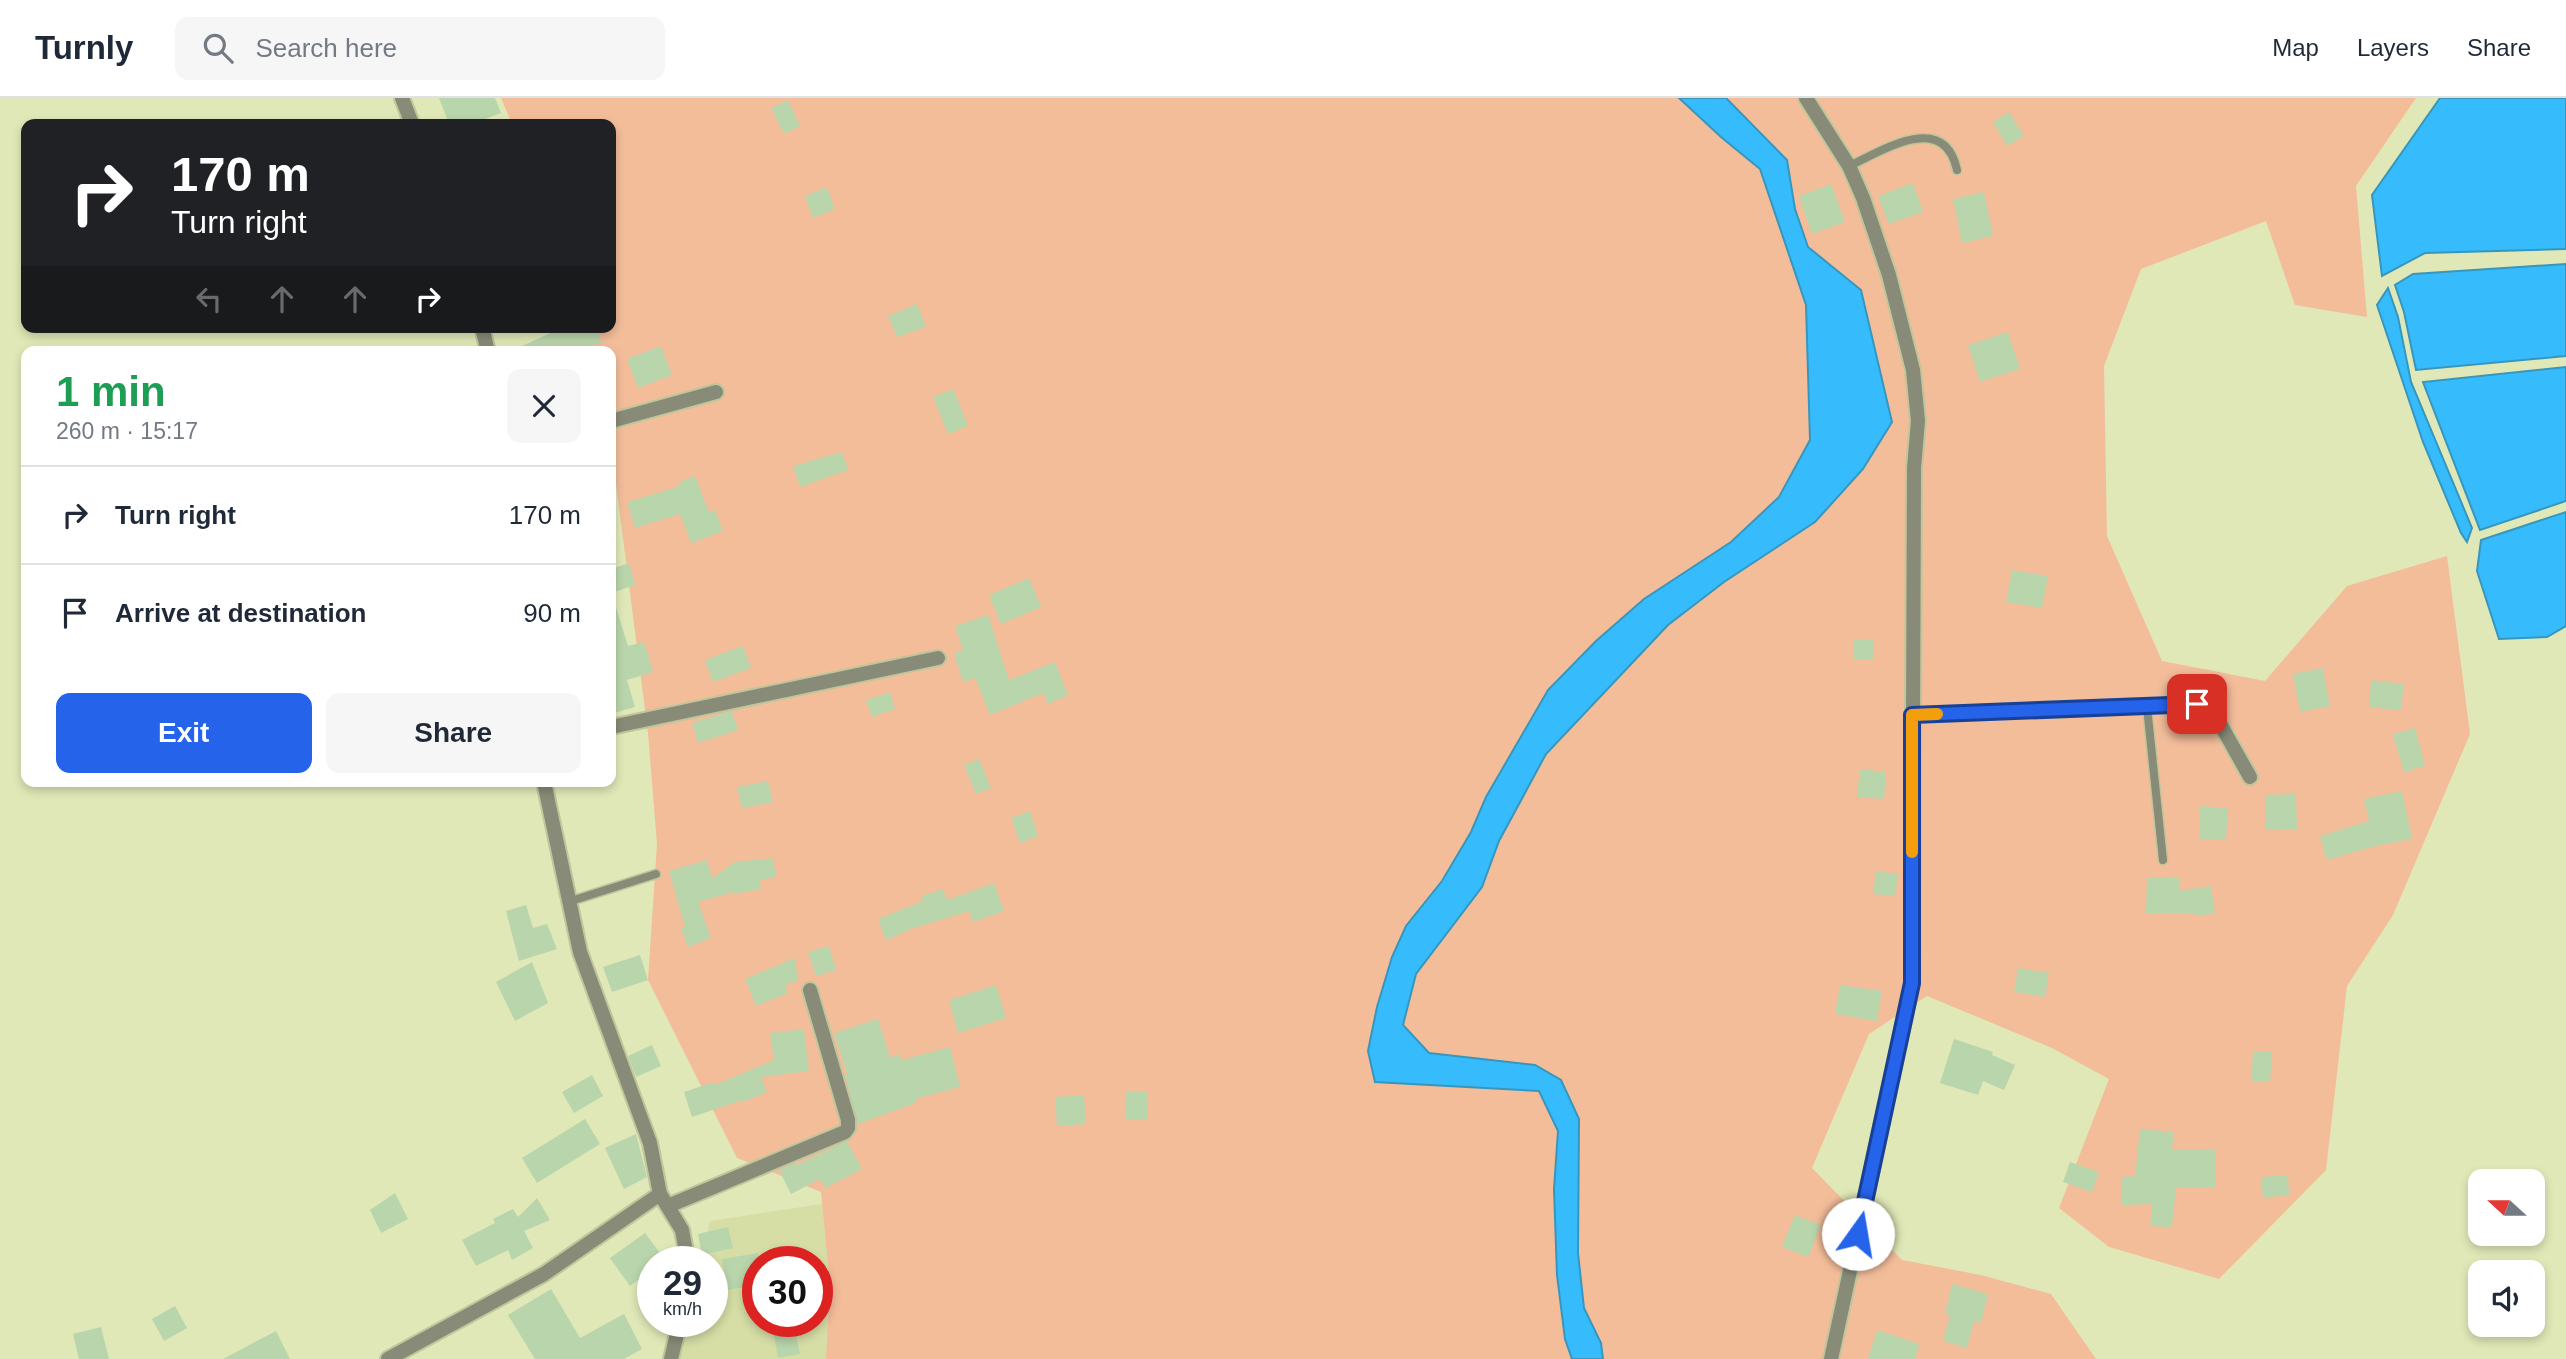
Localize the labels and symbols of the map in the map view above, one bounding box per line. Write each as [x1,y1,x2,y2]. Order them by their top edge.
pin [2167,674,2227,734]
north arrow [2468,1169,2544,1246]
position arrow [1821,1197,1895,1271]
speed limit sign: 30 [742,1246,833,1337]

